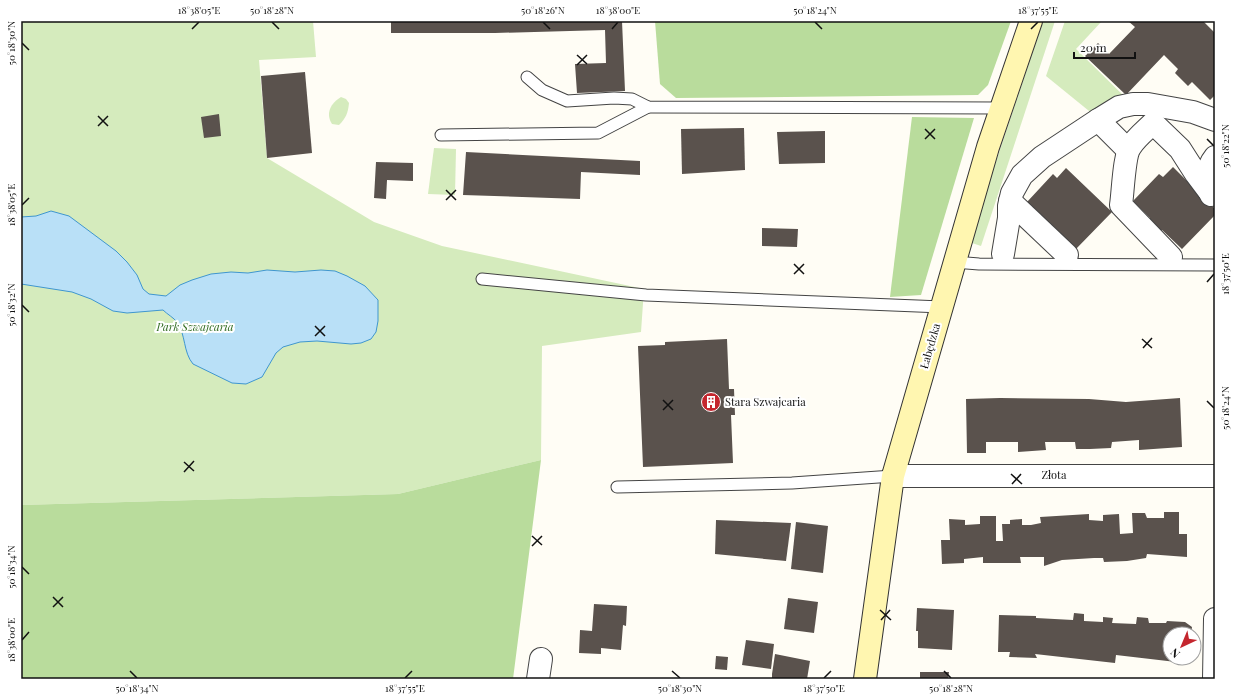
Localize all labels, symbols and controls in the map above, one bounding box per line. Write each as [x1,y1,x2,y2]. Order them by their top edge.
text: 18°38'05"E [178,3,220,17]
text: 50°18'28"N [250,3,294,17]
text: 50°18'26"N [521,3,565,17]
text: 18°38'00"E [596,3,640,17]
text: 50°18'24"N [793,3,837,17]
text: 18°37'55"E [1018,3,1058,17]
text: 50°18'30"N [4,21,18,65]
scale bar [1074,34,1135,60]
text: 20 m [1080,39,1107,55]
text: 50°18'22"N [1218,124,1232,168]
text: 18°38'05"E [4,184,18,226]
text: 18°37'50"E [1218,253,1232,295]
text: 50°18'32"N [4,283,18,327]
park label: Park Szwajcaria [156,319,234,334]
street label: Łabędzka [916,321,943,370]
text: 50°18'24"N [1218,386,1232,430]
building icon: Stara Szwajcaria [700,391,722,413]
place label: Stara Szwajcaria [725,394,806,409]
street label: Złota [1042,467,1067,482]
text: 50°18'34"N [4,545,18,589]
text: 18°38'00"E [4,618,18,662]
north arrow [1162,626,1202,666]
text: N [1167,645,1183,662]
text: 50°18'34"N [115,681,159,695]
text: 18°37'55"E [385,681,425,695]
text: 50°18'30"N [658,681,702,695]
text: 18°37'50"E [803,681,845,695]
text: 50°18'28"N [929,681,973,695]

